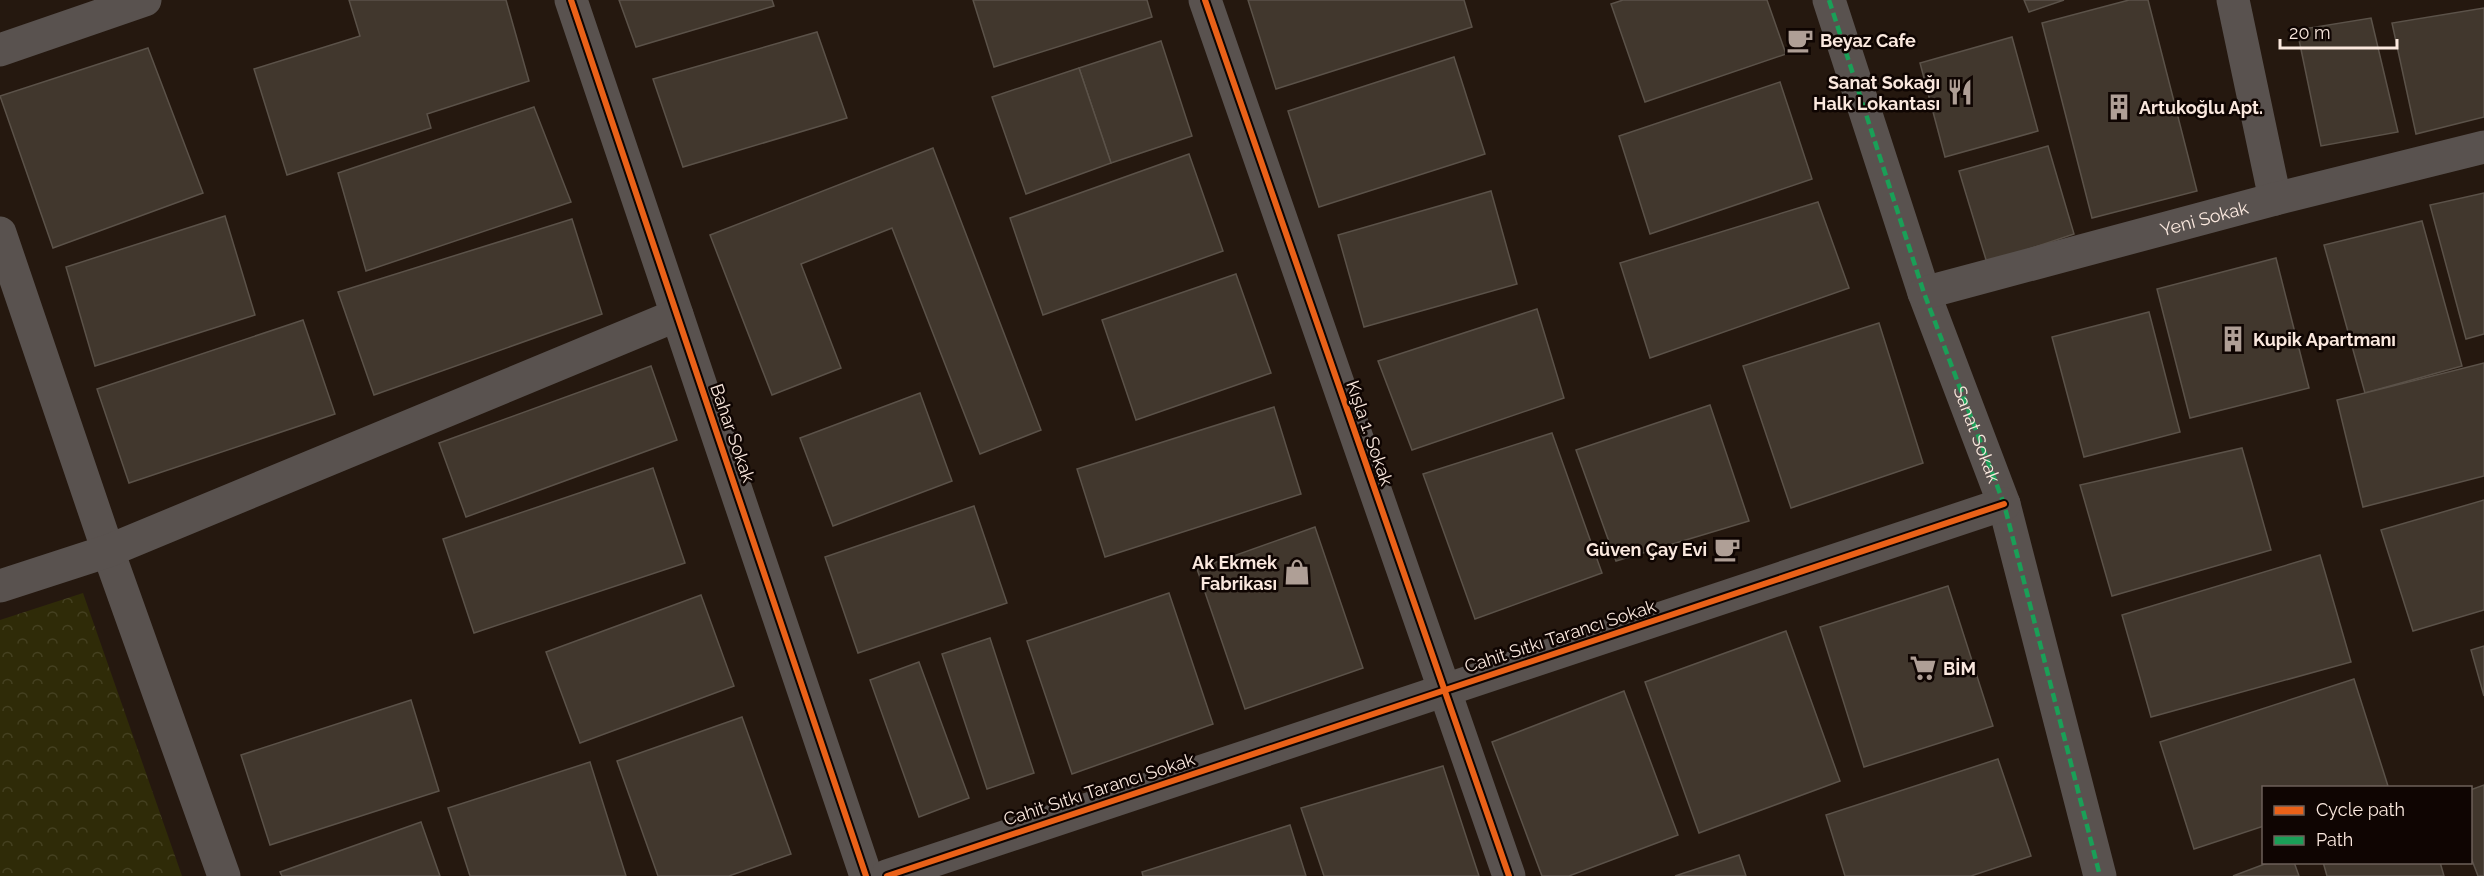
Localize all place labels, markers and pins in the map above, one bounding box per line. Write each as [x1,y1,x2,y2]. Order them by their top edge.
cafe icon: Beyaz Cafe [1785,25,1815,55]
place label: Beyaz Cafe [1820,30,1916,51]
place label: Sanat Sokağı Halk Lokantası [1813,72,1940,114]
restaurant icon: Sanat Sokağı Halk Lokantası [1945,77,1975,107]
building icon: Artukoğlu Apt. [2104,92,2134,122]
place label: Artukoğlu Apt. [2139,97,2263,118]
building icon: Kupik Apartmanı [2218,324,2248,354]
place label: Kupik Apartmanı [2253,329,2396,350]
cafe icon: Güven Çay Evi [1712,534,1742,564]
place label: Güven Çay Evi [1586,539,1707,560]
place label: Ak Ekmek Fabrikası [1192,552,1278,594]
shop icon: Ak Ekmek Fabrikası [1282,557,1312,587]
supermarket icon: BİM [1908,653,1938,683]
place label: BİM [1943,658,1976,679]

